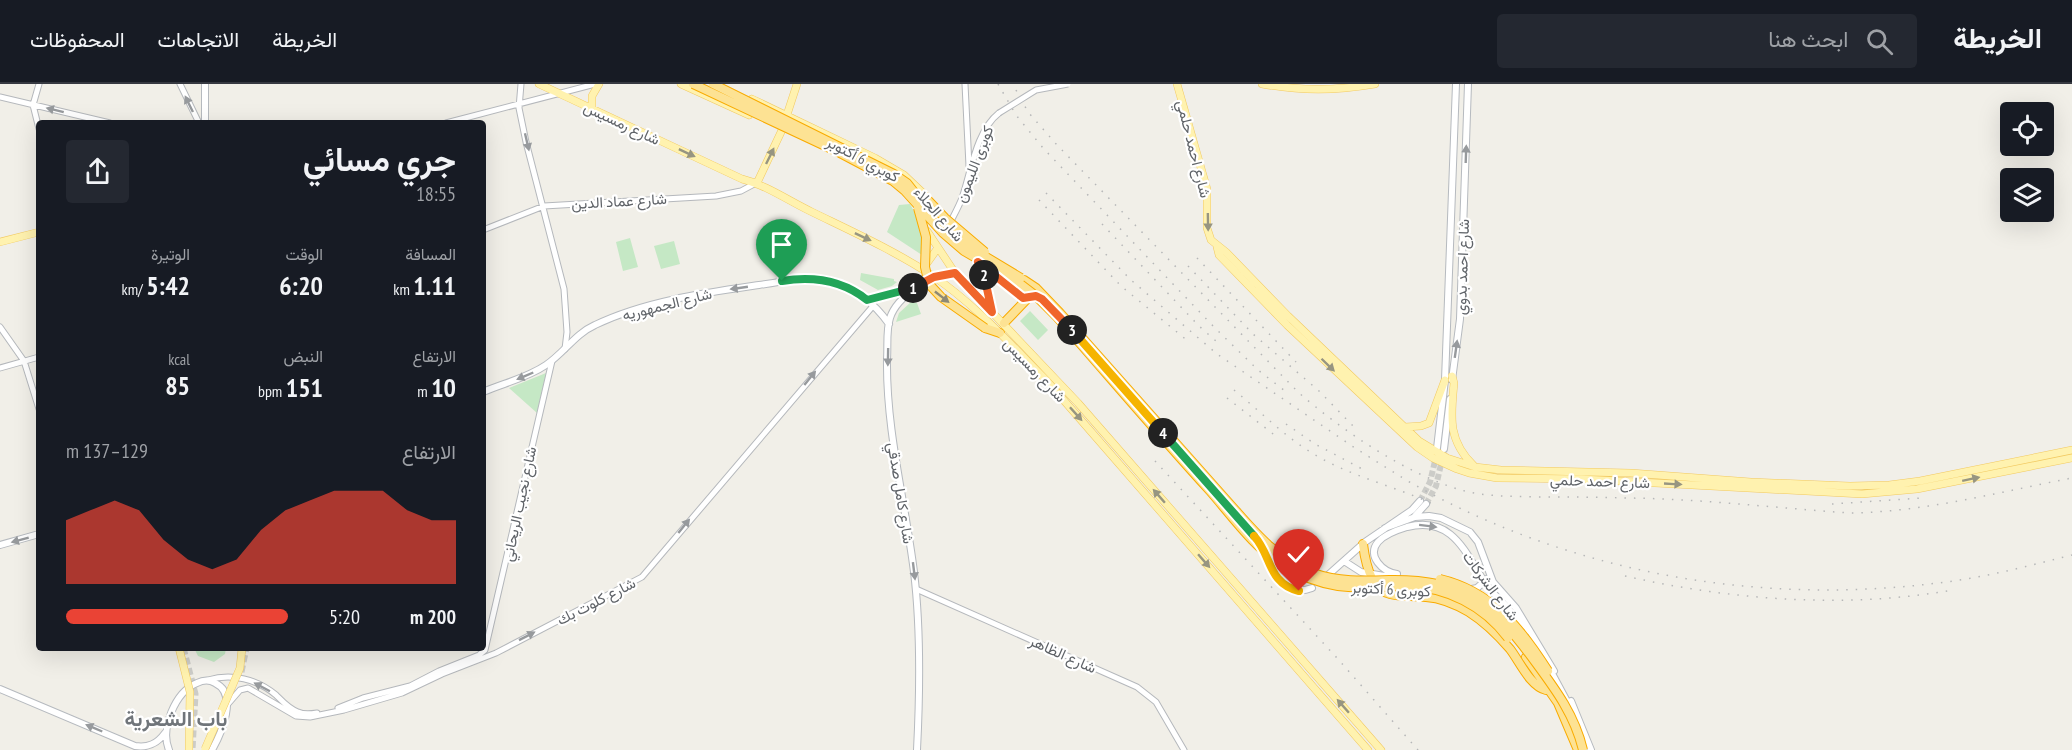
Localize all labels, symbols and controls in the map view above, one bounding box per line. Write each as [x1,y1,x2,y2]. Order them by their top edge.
search box [1497,14,1917,68]
text: الخريطة [1953,19,2042,56]
text: ابحث هنا [1768,25,1848,53]
icon: search [1863,25,1896,58]
text: المحفوظات [30,26,125,53]
text: الاتجاهات [158,26,239,53]
text: الخريطة [272,26,337,53]
one-way arrow [185,95,194,112]
street label: شارع رمسيس [580,97,663,151]
street label: شارع احمد حلمي [1169,98,1215,201]
map controls [2000,102,2054,222]
button: locate [2000,102,2054,156]
one-way arrow [46,104,64,114]
street label: كوبرى الليمون [951,123,998,205]
street label: كوبري 6 أكتوبر [821,131,903,190]
one-way arrow [522,132,532,151]
text: جري مسائي [303,137,456,180]
button: share [66,140,129,203]
one-way arrow [1461,145,1470,164]
one-way arrow [765,148,774,165]
one-way arrow [679,149,696,158]
button: layers [2000,168,2054,222]
text: 18:55 [416,181,456,207]
street label: شارع الجلاء [909,183,968,247]
street label: شارع عماد الدين [571,189,668,215]
one-way arrow [1203,213,1213,232]
street label: شارع احمد بدوي [1451,218,1477,316]
pin [756,219,807,281]
icon: arrive [765,228,798,261]
one-way arrow [855,232,872,241]
text: الوتيرة [151,244,190,264]
text: الوقت [285,244,323,264]
text: المسافة [405,244,456,264]
pin: 2 [969,260,999,290]
text: 2 [980,265,988,285]
text: 5:42 [146,269,190,302]
text: 6:20 [279,269,323,302]
text: 1.11 [413,269,456,302]
pin: 1 [898,273,928,303]
text: 1 [909,278,917,298]
text: /km [121,279,146,299]
text: km [393,279,413,299]
one-way arrow [729,283,748,292]
street label: شارع الجمهوريه [620,284,714,326]
one-way arrow [934,291,950,304]
pin: 3 [1057,315,1087,345]
text: 3 [1068,320,1076,340]
street label: شارع رمسيس [998,334,1070,408]
one-way arrow [1452,339,1461,358]
text: النبض [283,346,323,366]
text: الارتفاع [413,346,456,366]
one-way arrow [883,347,892,366]
text: kcal [168,349,190,369]
one-way arrow [1321,357,1335,371]
text: 85 [165,369,190,402]
one-way arrow [804,370,817,386]
text: 151 [286,371,323,404]
text: 10 [431,371,456,404]
one-way arrow [515,371,533,381]
text: bpm [258,381,286,401]
text: m [417,381,431,401]
one-way arrow [1069,406,1082,421]
pin: 4 [1148,418,1178,448]
text: 4 [1159,423,1167,443]
text: 129–137 m [66,438,148,464]
text: الارتفاع [402,439,456,465]
street label: شارع كامل صدقي [880,441,918,546]
street label: شارع نجيب الريحاني [498,445,544,564]
street label: شارع احمد حلمي [1550,470,1650,496]
one-way arrow [1962,474,1981,483]
one-way arrow [1663,480,1682,489]
one-way arrow [1153,489,1166,504]
one-way arrow [677,519,690,534]
one-way arrow [1419,522,1438,531]
pin [1273,529,1324,591]
one-way arrow [10,536,28,545]
icon: check [1282,538,1315,571]
street label: شارع الشركات [1457,548,1523,626]
one-way arrow [1197,553,1210,568]
one-way arrow [909,561,918,580]
street label: شارع كلوت بك [553,573,640,631]
street label: كوبرى 6 أكتوبر [1350,577,1432,602]
text: 5:20 [329,604,360,630]
text: 200 m [410,604,456,630]
street label: شارع الظاهر [1025,630,1100,679]
one-way arrow [519,631,536,641]
one-way arrow [253,682,270,692]
one-way arrow [1337,699,1350,714]
district label: باب الشعرية [124,705,228,732]
one-way arrow [85,723,103,733]

